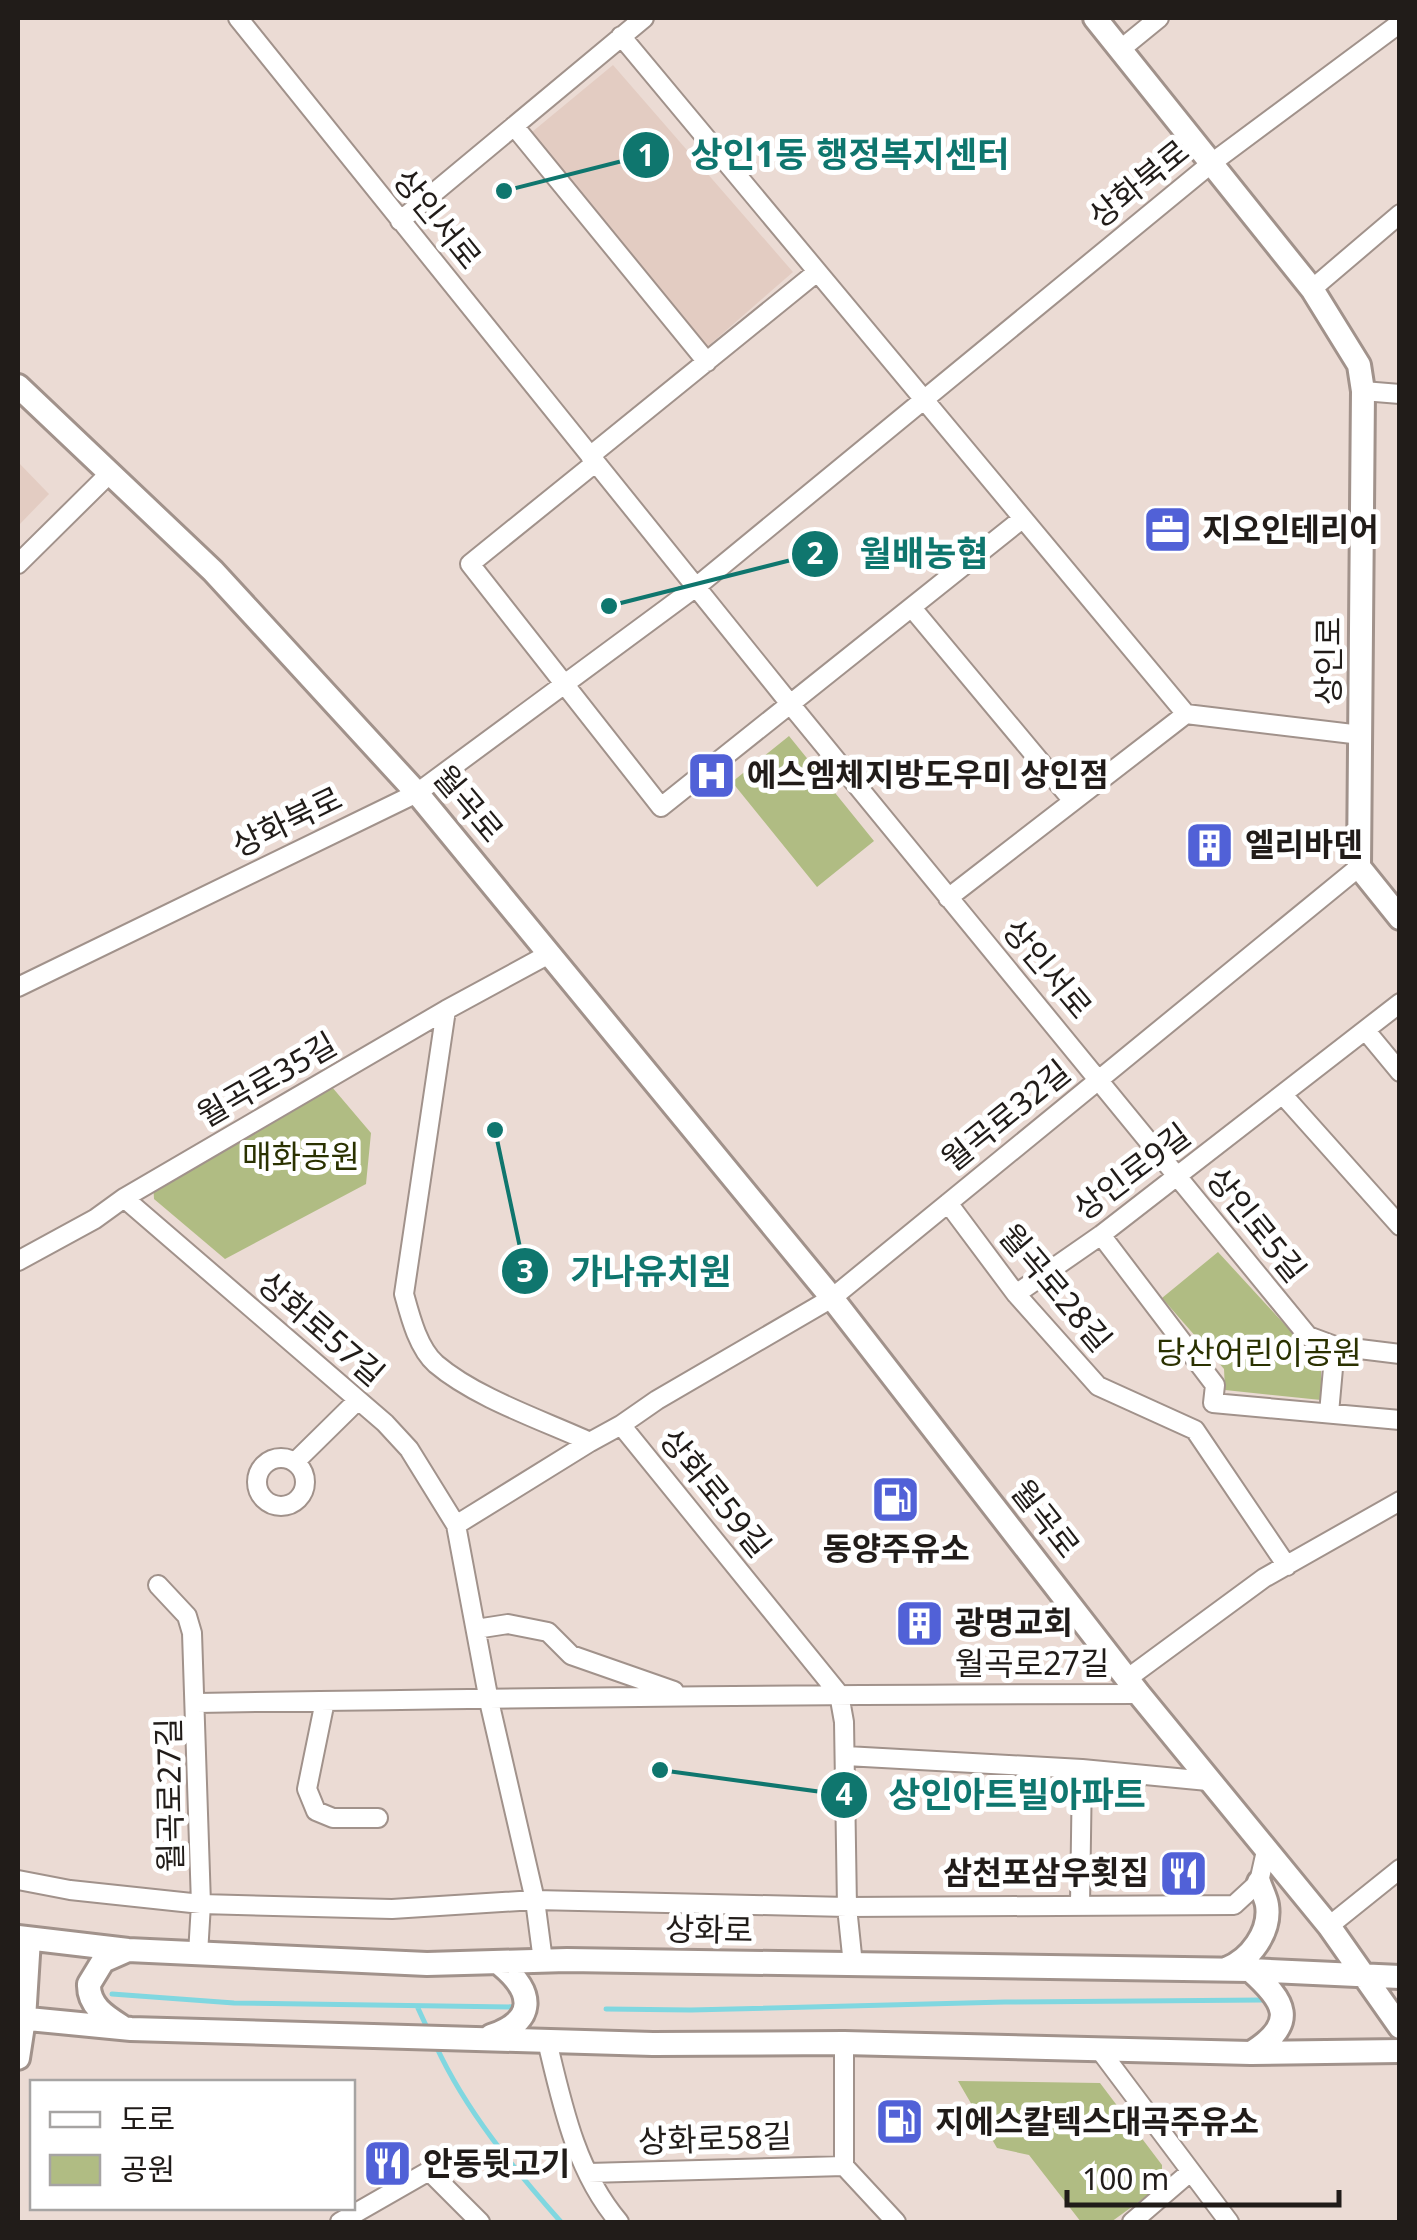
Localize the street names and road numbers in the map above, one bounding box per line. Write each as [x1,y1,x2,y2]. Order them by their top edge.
street label: 상화북로 [1079,129,1197,237]
street label: 상인서로 [384,159,492,277]
street label: 상인로 [1306,617,1349,705]
street label: 월곡로 [424,755,514,851]
street label: 상화북로 [224,776,349,866]
street label: 상인서로 [994,909,1102,1027]
street label: 월곡로35길 [189,1021,344,1136]
street label: 월곡로32길 [932,1050,1079,1180]
street label: 상인로9길 [1064,1113,1198,1229]
street label: 상인로5길 [1198,1158,1317,1290]
street label: 월곡로28길 [990,1214,1122,1360]
street label: 상화로57길 [250,1261,394,1395]
street label: 상화로59길 [651,1419,781,1566]
street label: 월곡로 [1002,1470,1090,1566]
street label: 월곡로27길 [955,1641,1109,1684]
street label: 월곡로27길 [146,1717,191,1873]
street label: 상화로 [664,1906,754,1951]
street label: 상화로58길 [637,2113,793,2162]

